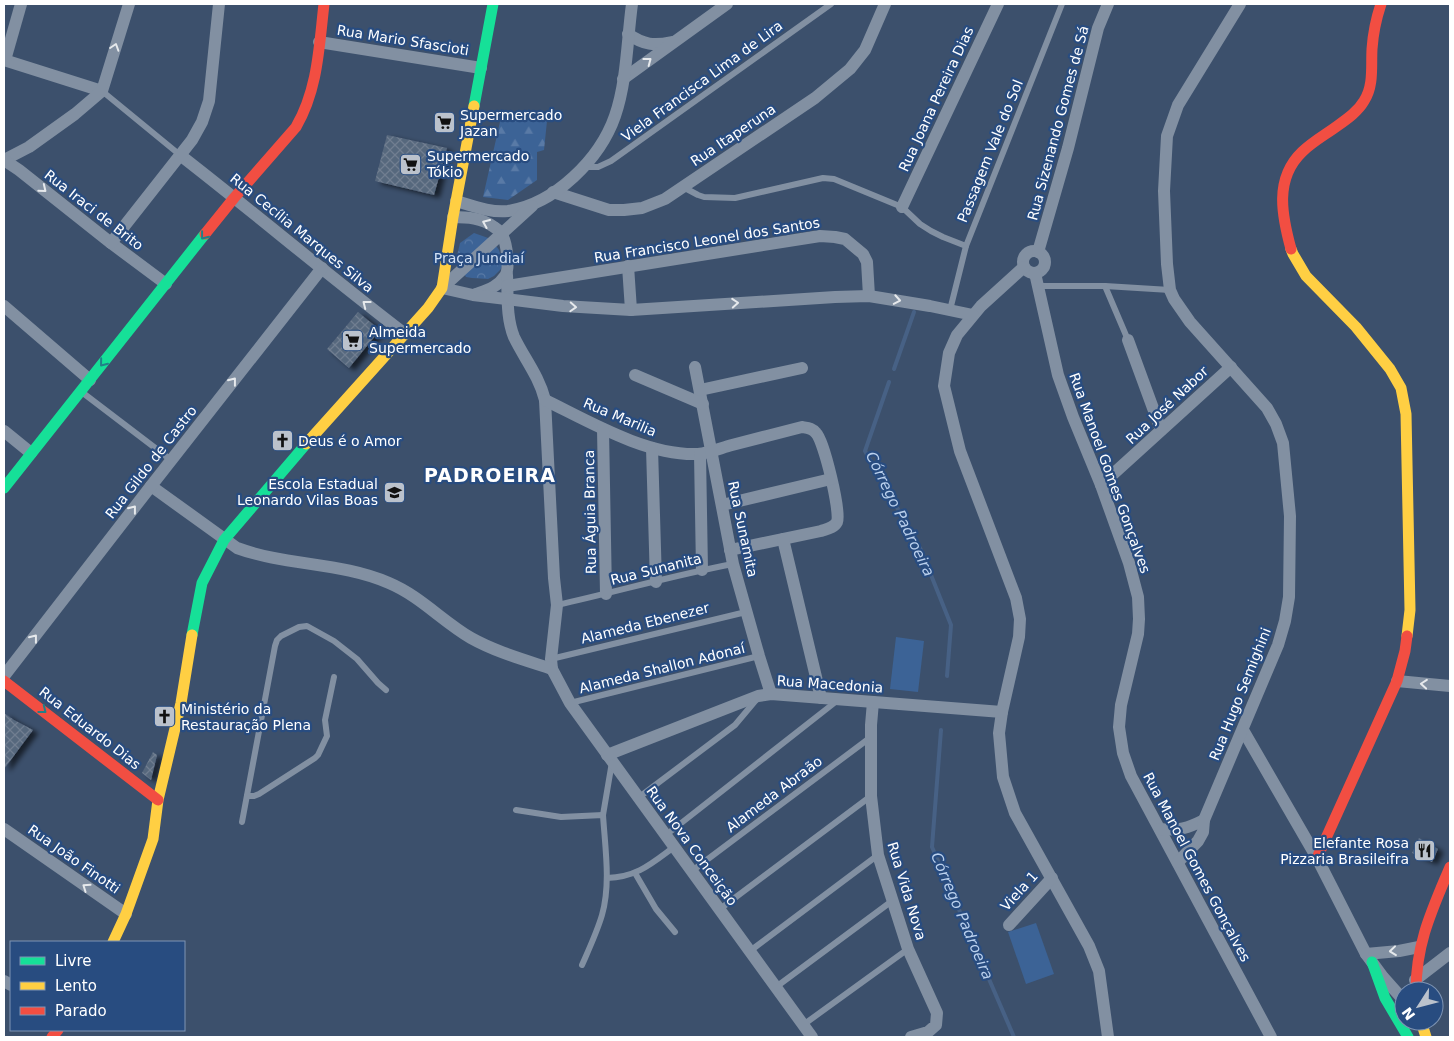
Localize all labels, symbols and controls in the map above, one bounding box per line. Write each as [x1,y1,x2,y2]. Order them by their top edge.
street label: Viela Francisca Lima de Lira [618,17,786,145]
street label: Rua Mario Sfascioti [336,22,470,58]
street label: Rua Joana Pereira Dias [895,24,977,174]
street label: Rua Sizenando Gomes de Sá [1024,24,1092,222]
one-way arrow [110,44,120,52]
one-way arrow [642,58,652,67]
street label: Passagem Vale do Sol [954,77,1026,225]
street label: Rua Itaperuna [688,101,778,169]
place label: Supermercado Jazan [459,107,562,139]
supermarket icon: Supermercado Jazan [432,111,456,135]
place label: Supermercado Tókio [426,148,529,180]
supermarket icon: Supermercado Tókio [399,152,423,176]
street label: Rua Iraci de Brito [41,167,147,253]
street label: Rua Cecília Marques Silva [227,170,377,296]
one-way arrow [37,183,46,191]
street label: Rua Francisco Leonel dos Santos [593,214,821,266]
one-way arrow [482,219,491,229]
one-way arrow [202,230,210,239]
park label: Praça Jundiaí [434,250,525,266]
one-way arrow [893,295,902,305]
one-way arrow [732,298,740,309]
one-way arrow [363,302,372,310]
one-way arrow [570,302,577,312]
place label: Almeida Supermercado [369,324,471,356]
supermarket icon: Almeida Supermercado [341,328,365,352]
one-way arrow [101,357,109,366]
street label: Rua José Nabor [1123,363,1212,447]
street label: Rua Manoel Gomes Gonçalves [1066,371,1154,575]
one-way arrow [228,378,236,387]
street label: Rua Marilia [581,394,659,440]
street label: Rua Gildo de Castro [102,402,200,522]
church icon: Deus é o Amor [270,429,294,453]
place label: Deus é o Amor [298,433,402,449]
water label: Córrego Padroeira [862,449,938,579]
street label: Rua Águia Branca [581,450,599,574]
district label: PADROEIRA [424,464,556,486]
place label: Escola Estadual Leonardo Vilas Boas [237,476,378,508]
street label: Rua Sunamita [725,479,761,579]
school or university icon: Escola Estadual Leonardo Vilas Boas [382,480,406,504]
one-way arrow [127,505,136,515]
street label: Rua Sunanita [609,550,703,588]
street label: Alameda Ebenezer [579,599,711,647]
street label: Rua Hugo Semighini [1206,625,1274,763]
one-way arrow [28,635,36,644]
street label: Alameda Shallon Adonaí [577,639,748,696]
street label: Rua Macedonia [776,672,884,696]
one-way arrow [1419,679,1427,690]
street label: Rua Eduardo Dias [36,683,144,773]
place label: Ministério da Restauração Plena [181,701,311,733]
one-way arrow [37,705,46,713]
church icon: Ministério da Restauração Plena [153,705,177,729]
street label: Alameda Abraão [723,753,825,835]
street label: Rua Manoel Gomes Gonçalves [1140,770,1254,964]
street label: Rua Nova Conceição [643,783,741,909]
street label: Rua João Finotti [25,821,123,897]
place label: Elefante Rosa Pizzaria Brasileifra [1280,835,1409,867]
restaurant icon: Elefante Rosa Pizzaria Brasileifra [1413,839,1437,863]
street label: Rua Vida Nova [884,840,930,942]
water label: Córrego Padroeira [927,850,997,982]
street label: Viela 1 [997,868,1041,914]
one-way arrow [83,884,92,893]
legend [10,941,185,1031]
one-way arrow [1388,945,1396,956]
text: Livre [55,952,91,970]
text: Lento [55,977,97,995]
north arrow [1394,981,1444,1031]
text: Parado [55,1002,107,1020]
text: N [1399,1004,1418,1023]

